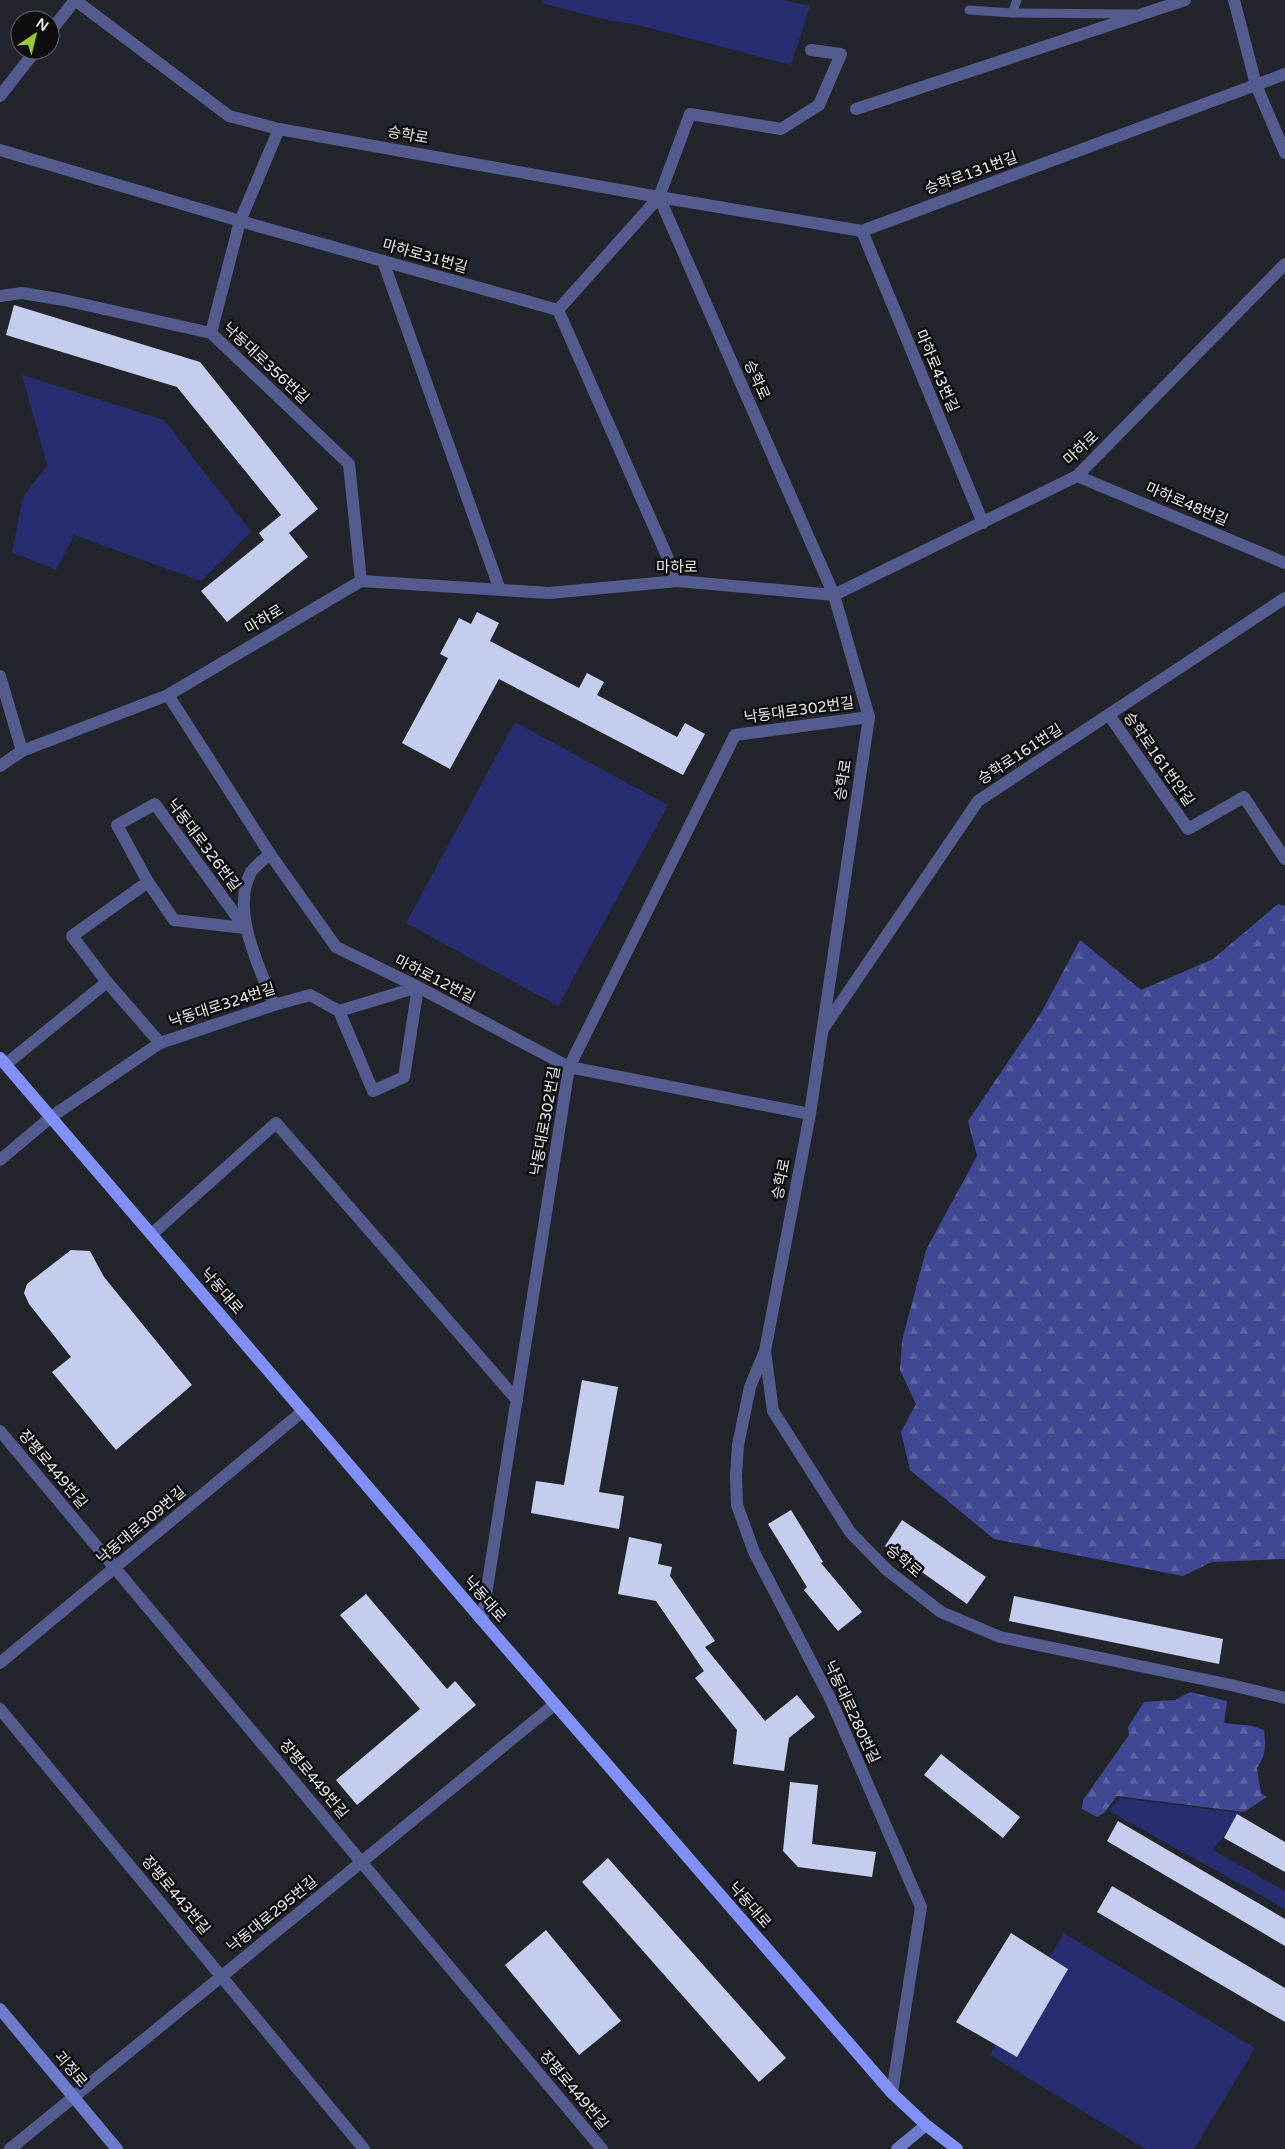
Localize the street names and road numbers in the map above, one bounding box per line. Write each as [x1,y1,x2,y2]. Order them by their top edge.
street label: 승학로 [386,123,430,147]
street label: 승학로131번길 [922,148,1020,198]
street label: 마하로31번길 [380,235,470,277]
street label: 낙동대로356번길 [219,319,313,407]
street label: 마하로43번길 [912,327,962,415]
street label: 승학로 [740,357,774,403]
street label: 마하로 [1060,427,1102,469]
street label: 마하로48번길 [1143,479,1231,529]
street label: 마하로 [656,558,698,576]
street label: 마하로 [242,601,286,637]
street label: 낙동대로302번길 [743,693,855,727]
street label: 승학로161번안길 [1120,708,1198,810]
street label: 승학로161번길 [974,720,1066,788]
street label: 승학로 [831,758,855,802]
street label: 낙동대로326번길 [163,795,245,895]
street label: 마하로12번길 [392,951,478,1007]
street label: 낙동대로324번길 [166,979,278,1031]
street label: 낙동대로302번길 [526,1065,564,1177]
street label: 승학로 [768,1157,794,1201]
street label: 낙동대로 [197,1264,247,1318]
street label: 장평로449번길 [15,1426,91,1512]
street label: 낙동대로309번길 [93,1482,189,1568]
street label: 승학로 [882,1541,926,1581]
street label: 낙동대로 [460,1572,510,1626]
street label: 낙동대로280번길 [820,1658,884,1766]
street label: 장평로449번길 [276,1736,352,1822]
street label: 장평로443번길 [138,1852,214,1938]
street label: 낙동대로295번길 [223,1872,321,1956]
street label: 낙동대로 [725,1878,775,1932]
street label: 괴정로 [51,2047,91,2091]
street label: 장평로449번길 [536,2047,612,2133]

